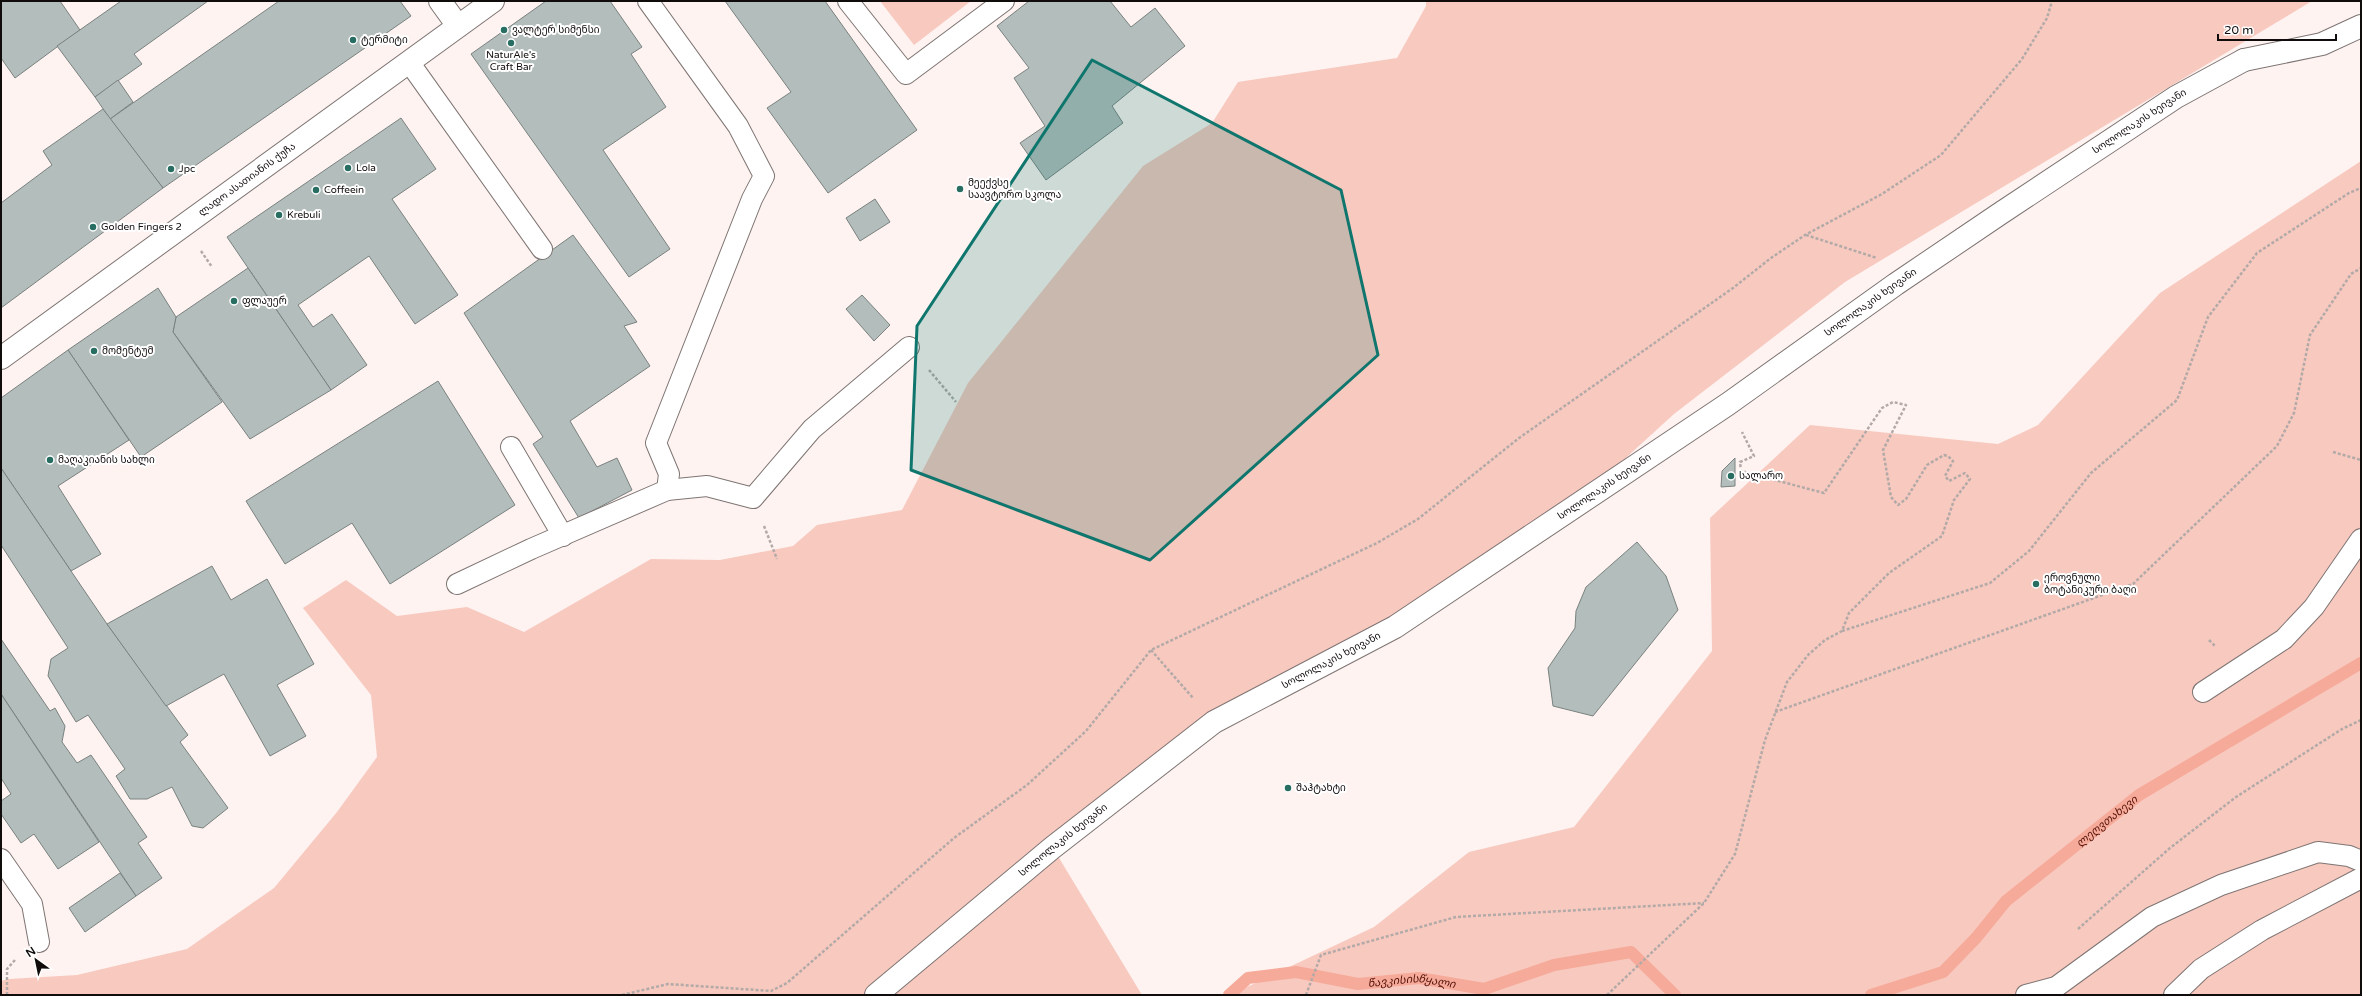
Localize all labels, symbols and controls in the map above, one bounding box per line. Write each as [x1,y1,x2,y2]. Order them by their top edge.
scale bar [2218,16,2336,42]
text: 20 m [2224,23,2253,37]
place label: ვალტერ სიმენსი [512,24,600,36]
marker: ვალტერ სიმენსი [499,25,509,35]
place label: ტერმიტი [361,34,408,46]
marker: ტერმიტი [348,35,358,45]
marker: NaturAle's Craft Bar [506,38,516,48]
place label: NaturAle's Craft Bar [486,49,536,73]
street label: სოლოლაკის ხეივანი [2090,86,2189,157]
street label: ლადო ასათიანის ქუჩა [196,140,298,219]
place label: Lola [356,162,376,174]
place label: Jpc [179,163,195,175]
marker: Lola [343,163,353,173]
marker: Jpc [166,164,176,174]
place label: მეექვსე საავტორო სკოლა [968,177,1061,201]
place label: Coffeein [324,184,364,196]
marker: მეექვსე საავტორო სკოლა [955,184,965,194]
marker: Coffeein [311,185,321,195]
place label: Krebuli [287,209,320,221]
marker: Krebuli [274,210,284,220]
place label: Golden Fingers 2 [101,221,182,233]
marker: Golden Fingers 2 [88,222,98,232]
street label: სოლოლაკის ხეივანი [1822,266,1919,339]
place label: ფლაუერ [242,295,287,307]
marker: ფლაუერ [229,296,239,306]
place label: მომენტუმ [102,345,154,357]
marker: მომენტუმ [89,346,99,356]
street label: სოლოლაკის ხეივანი [1555,451,1654,522]
place label: მაღაკიანის სახლი [58,454,155,466]
marker: მაღაკიანის სახლი [45,455,55,465]
place label: სალარო [1739,470,1783,482]
marker: სალარო [1726,471,1736,481]
place label: ეროვნული ბოტანიკური ბაღი [2044,572,2137,596]
marker: ეროვნული ბოტანიკური ბაღი [2031,579,2041,589]
street label: სოლოლაკის ხეივანი [1280,629,1383,691]
place label: შაჰტახტი [1296,782,1346,794]
marker: შაჰტახტი [1283,783,1293,793]
water label: ლეღვთახევი [2073,792,2140,849]
street label: სოლოლაკის ხეივანი [1016,801,1110,879]
north arrow [16,940,56,980]
text: N [24,944,38,960]
water label: წავკისისწყალი [1367,971,1457,991]

